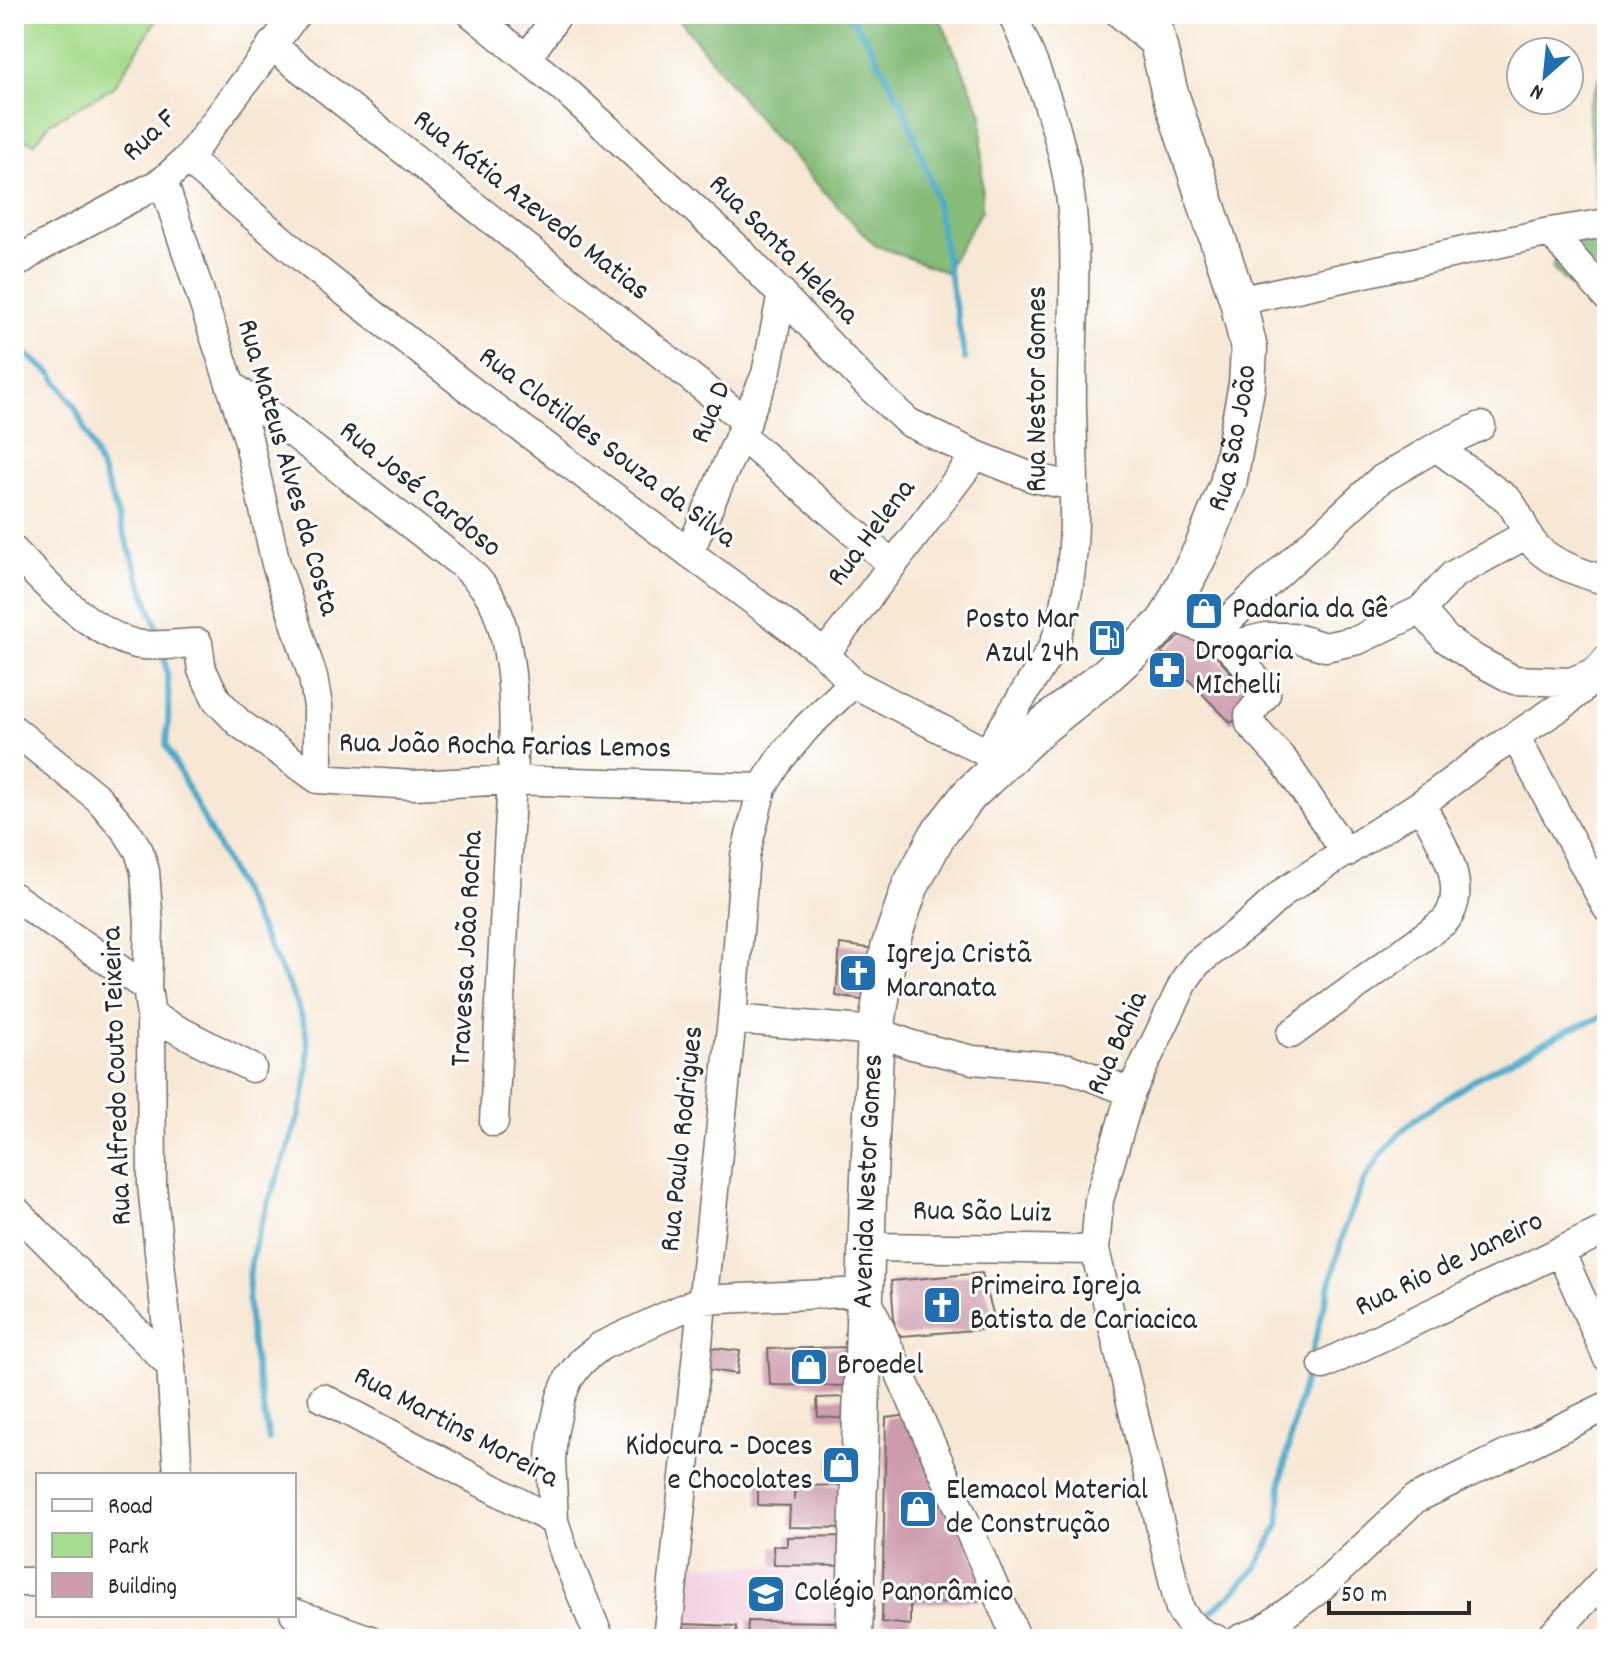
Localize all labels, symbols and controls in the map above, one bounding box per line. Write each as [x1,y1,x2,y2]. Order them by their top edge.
north arrow [1505,36,1585,116]
text: N [1526,74,1549,107]
street label: Rua F [114,100,189,174]
street label: Rua Kátia Azevedo Matias [402,101,658,313]
street label: Rua Santa Helena [697,166,868,337]
street label: Rua Nestor Gomes [1018,286,1061,492]
street label: Rua Mateus Alves da Costa [223,315,349,622]
street label: Rua Clotildes Souza da Silva [468,337,745,561]
street label: Rua São João [1197,364,1270,519]
street label: Rua D [681,375,745,451]
street label: Rua José Cardoso [328,412,510,570]
street label: Rua Helena [818,470,928,597]
shop icon: Padaria da Gê [1183,590,1225,632]
place label: Padaria da Gê [1232,590,1388,633]
place label: Posto Mar Azul 24h [965,600,1079,677]
fuel station icon: Posto Mar Azul 24h [1086,617,1128,659]
place label: Drogaria MIchelli [1195,632,1294,709]
pharmacy icon: Drogaria MIchelli [1146,649,1188,691]
street label: Rua João Rocha Farias Lemos [338,724,672,772]
street label: Travessa João Rocha [441,829,497,1068]
street label: Rua Alfredo Couto Teixeira [92,925,146,1226]
place label: Igreja Cristã Maranata [886,935,1032,1012]
church icon: Igreja Cristã Maranata [837,952,879,994]
street label: Rua Bahia [1077,984,1161,1103]
street label: Rua Paulo Rodrigues [651,1024,717,1254]
street label: Avenida Nestor Gomes [843,1053,896,1309]
street label: Rua São Luiz [912,1191,1052,1237]
street label: Rua Rio de Janeiro [1348,1202,1552,1330]
place label: Primeira Igreja Batista de Cariacica [970,1267,1198,1344]
church icon: Primeira Igreja Batista de Cariacica [921,1284,963,1326]
shop icon: Broedel [788,1346,830,1388]
place label: Broedel [837,1346,923,1389]
street label: Rua Martins Moreira [345,1357,566,1502]
place label: Kidocura - Doces e Chocolates [625,1427,813,1504]
shop icon: Kidocura - Doces e Chocolates [820,1444,862,1486]
place label: Elemacol Material de Construção [946,1471,1148,1548]
legend [36,1473,296,1617]
shop icon: Elemacol Material de Construção [897,1488,939,1530]
text: Road [108,1491,153,1525]
text: Park [108,1531,149,1565]
scale bar [1329,1565,1469,1615]
text: Building [108,1571,177,1605]
school or university icon: Colégio Panorâmico [745,1573,787,1615]
place label: Colégio Panorâmico [794,1573,1014,1616]
text: 50 m [1341,1579,1387,1613]

